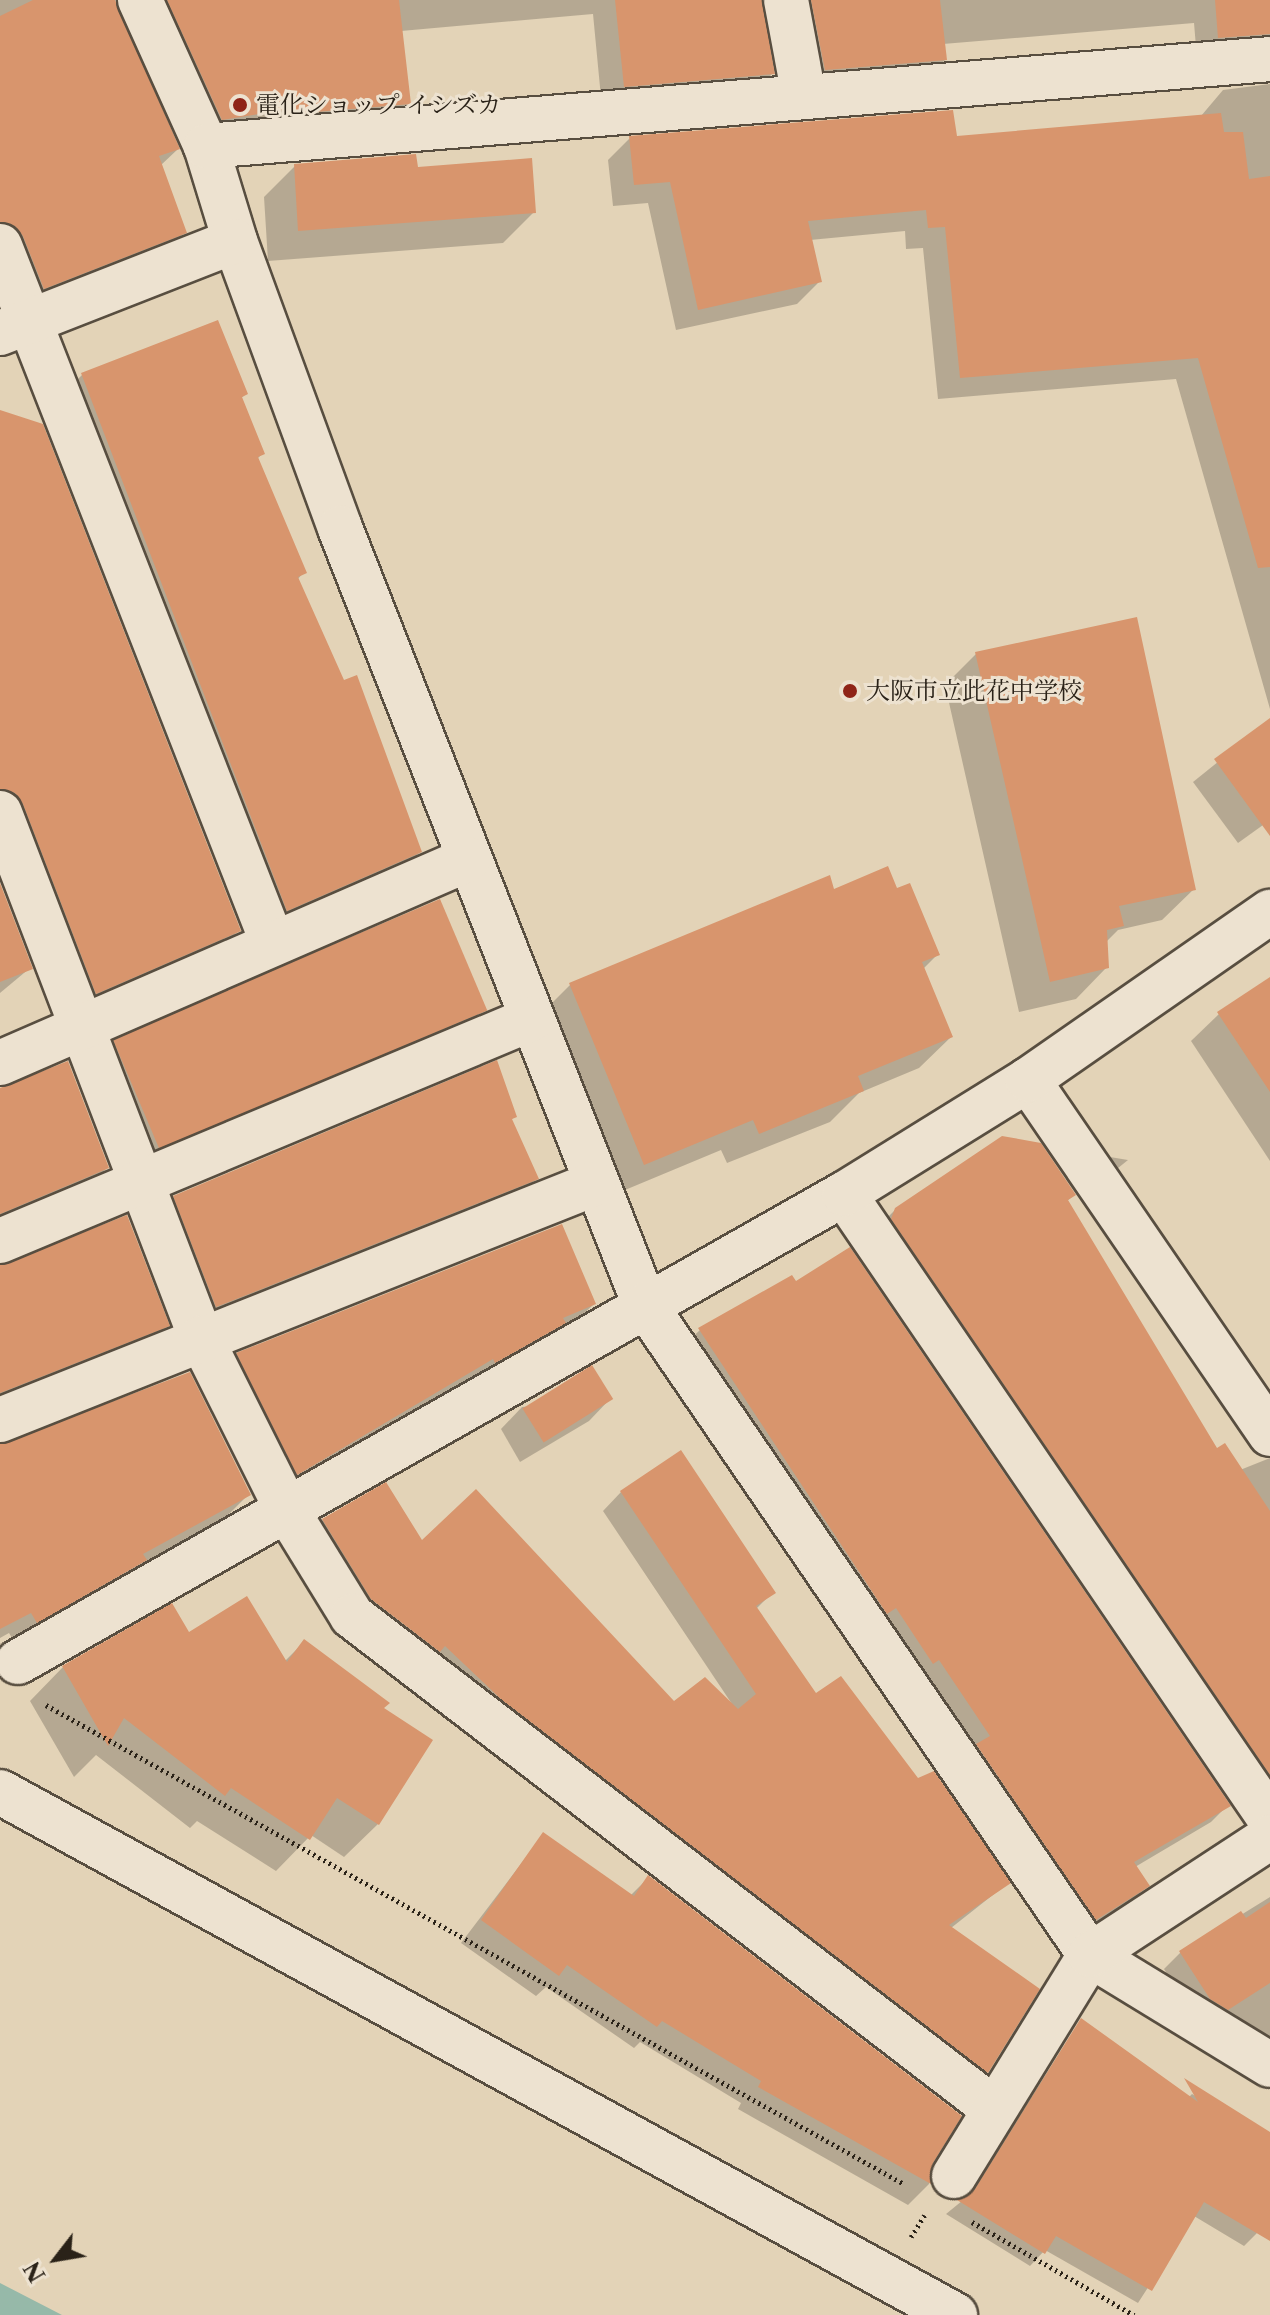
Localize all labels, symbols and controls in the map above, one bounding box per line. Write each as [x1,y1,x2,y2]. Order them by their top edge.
place label: 電化ショップ イシズカ [256,91,502,119]
marker: 電化ショップ イシズカ [231,96,249,114]
place label: 大阪市立此花中学校 [866,677,1082,705]
marker: 大阪市立此花中学校 [841,682,859,700]
north arrow [16,2219,96,2299]
text: N [19,2256,51,2287]

